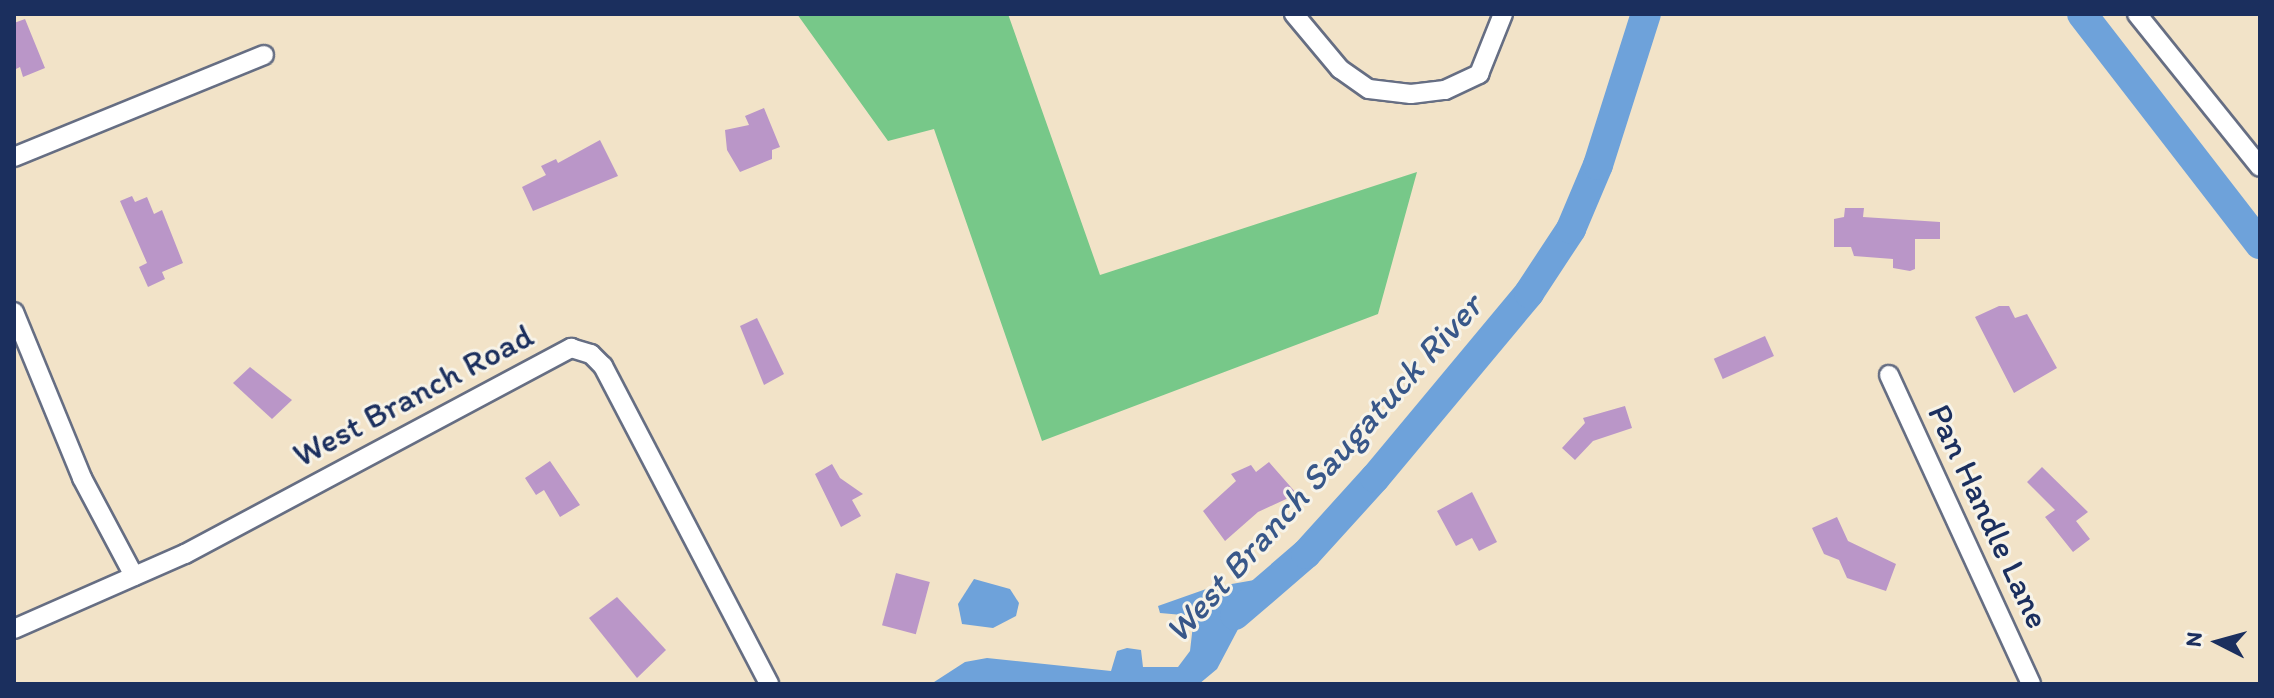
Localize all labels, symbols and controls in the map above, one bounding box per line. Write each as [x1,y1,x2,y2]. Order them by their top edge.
water label: West Branch Saugatuck River [1155,284,1491,652]
street label: West Branch Road [286,315,540,475]
street label: Pan Handle Lane [1919,396,2059,636]
north arrow [2178,602,2258,682]
text: N [2179,631,2208,648]

